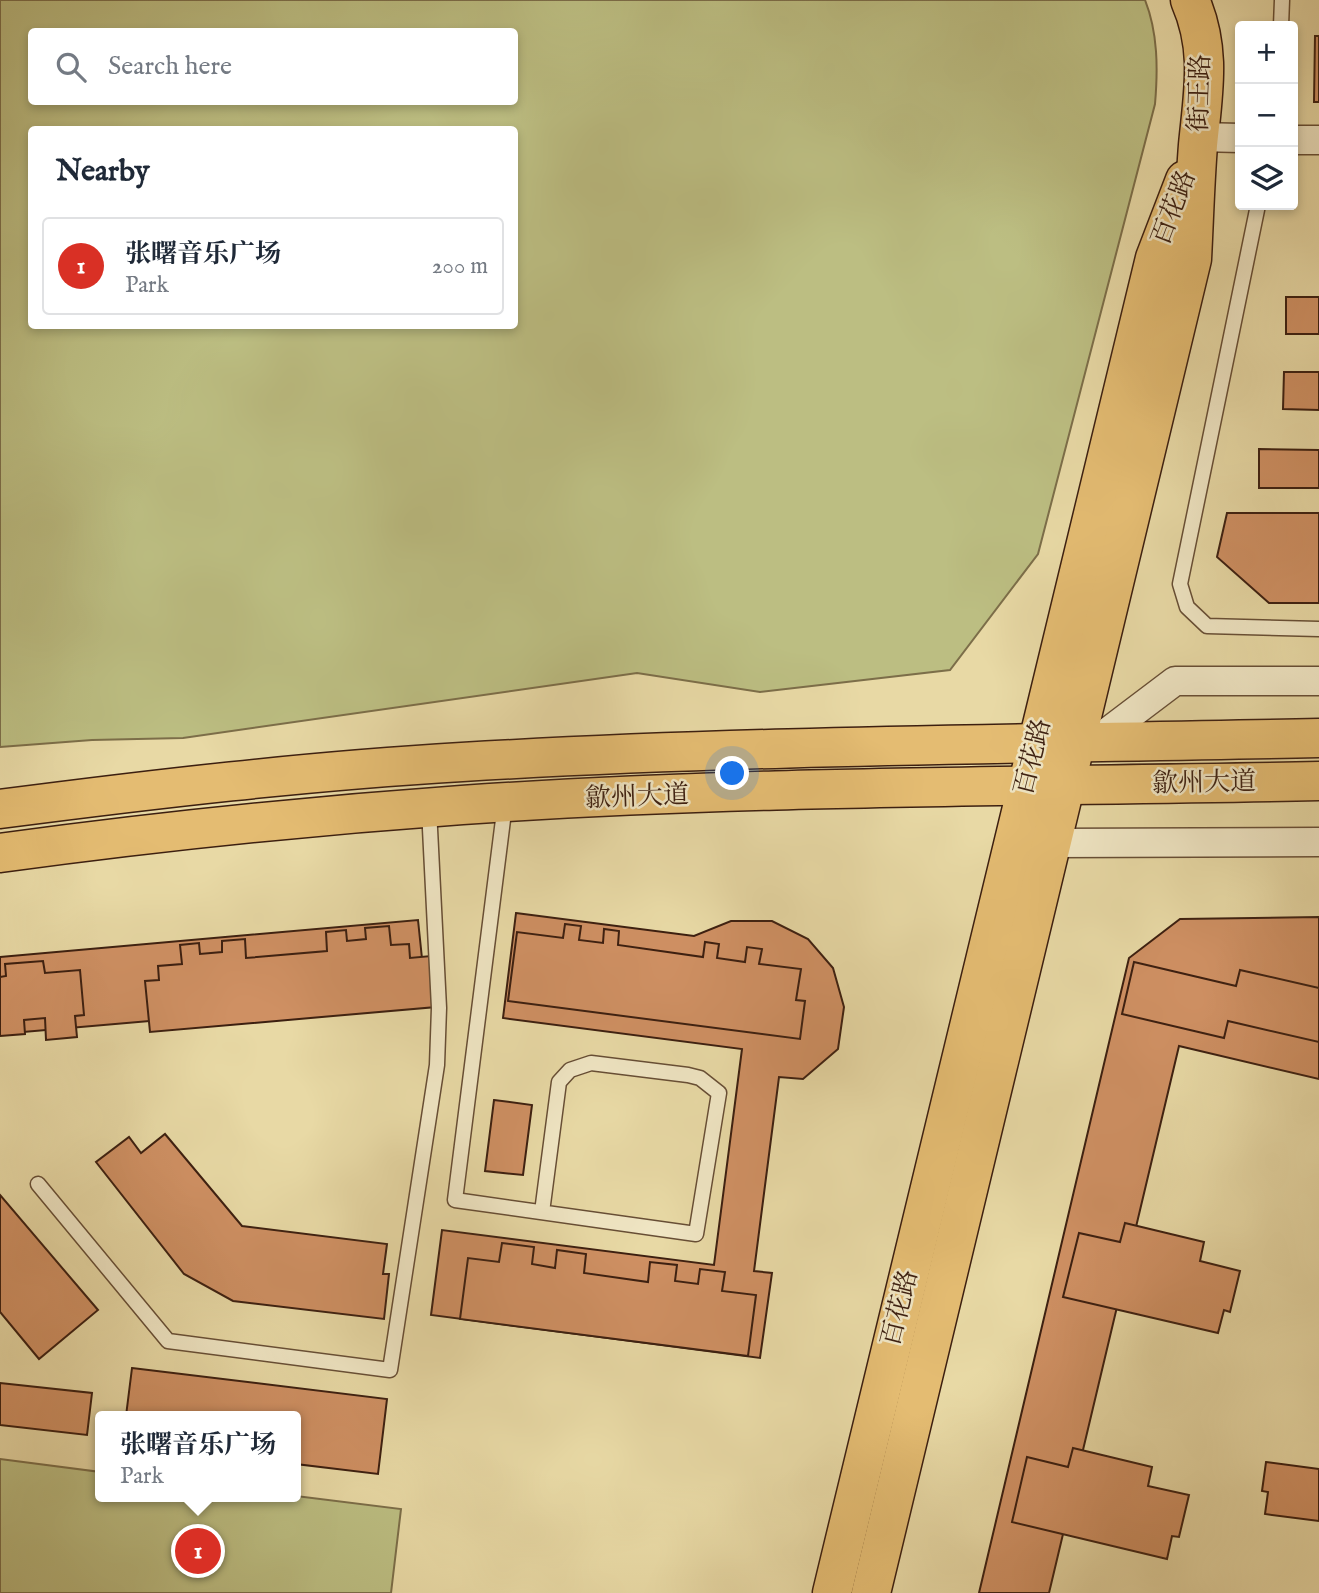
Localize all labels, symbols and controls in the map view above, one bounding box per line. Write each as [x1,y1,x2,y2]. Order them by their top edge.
map controls [1235,21,1298,210]
button: + [1235,21,1298,84]
search box [28,28,518,105]
icon: search [52,48,90,86]
text: Search here [108,50,232,83]
street label: 街王路 [1182,53,1218,133]
button: − [1235,84,1298,147]
button: layers [1235,147,1298,210]
text: Nearby [56,153,149,191]
street label: 百花路 [1145,166,1203,250]
text: 张曙音乐广场 [125,238,281,271]
text: 1 [77,252,85,281]
text: 200 m [432,252,488,281]
text: Park [125,271,169,300]
street label: 百花路 [1008,715,1058,799]
your location [715,756,749,790]
street label: 歙州大道 [1152,766,1256,800]
street label: 歙州大道 [584,779,690,815]
street label: 百花路 [875,1266,925,1350]
popup [95,1411,301,1502]
text: 张曙音乐广场 [120,1429,276,1462]
text: Park [120,1462,164,1491]
pin: 1 [175,1525,221,1577]

